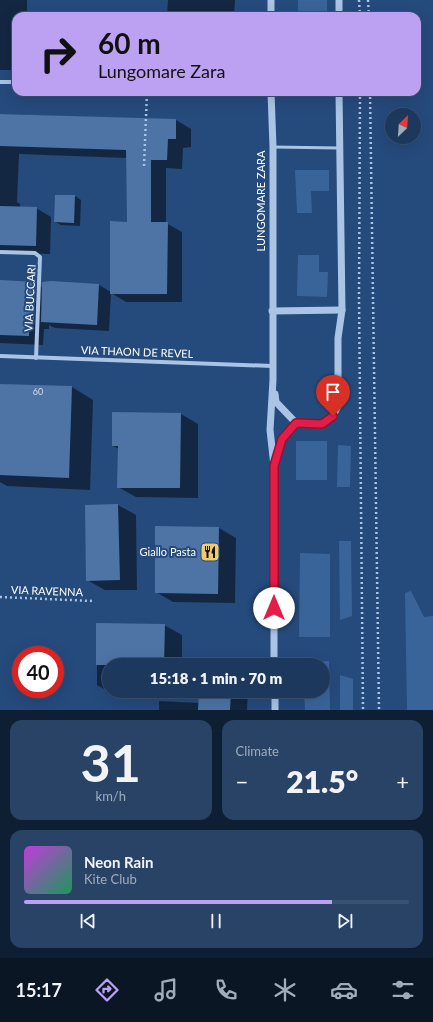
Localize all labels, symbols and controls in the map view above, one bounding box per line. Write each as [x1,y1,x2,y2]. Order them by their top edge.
text: 60 m [98,26,161,60]
icon: right [32,28,84,80]
text: Lungomare Zara [98,60,225,82]
north arrow [385,108,421,144]
map controls [385,108,421,144]
street label: LUNGOMARE ZARA [254,150,267,251]
street label: VIA BUCCARI [21,264,38,332]
street label: VIA THAON DE REVEL [81,343,194,360]
pin [316,375,350,416]
icon: arrive [322,381,344,403]
house number: 60 [33,386,43,397]
restaurant icon: Giallo Pasta [199,541,221,563]
place label: Giallo Pasta [140,545,196,558]
street label: VIA RAVENNA [11,583,84,598]
position arrow [253,587,295,629]
speed limit sign: 40 [12,646,64,698]
text: 15:18 · 1 min · 70 m [150,669,282,687]
text: 31 [81,731,141,793]
text: Climate [236,743,279,759]
text: 21.5° [286,763,358,799]
text: − [236,768,248,795]
text: + [396,768,409,795]
text: km/h [96,788,126,804]
text: Neon Rain [84,853,153,871]
text: Kite Club [84,871,137,887]
icon: previous [77,910,99,932]
icon: pause [205,910,227,932]
icon: next [334,910,356,932]
icon: directions [93,976,121,1004]
icon: music [152,976,180,1004]
icon: phone [212,976,240,1004]
icon: climate [271,976,299,1004]
icon: car [330,976,358,1004]
icon: filters [389,976,417,1004]
text: 15:17 [16,979,62,1001]

